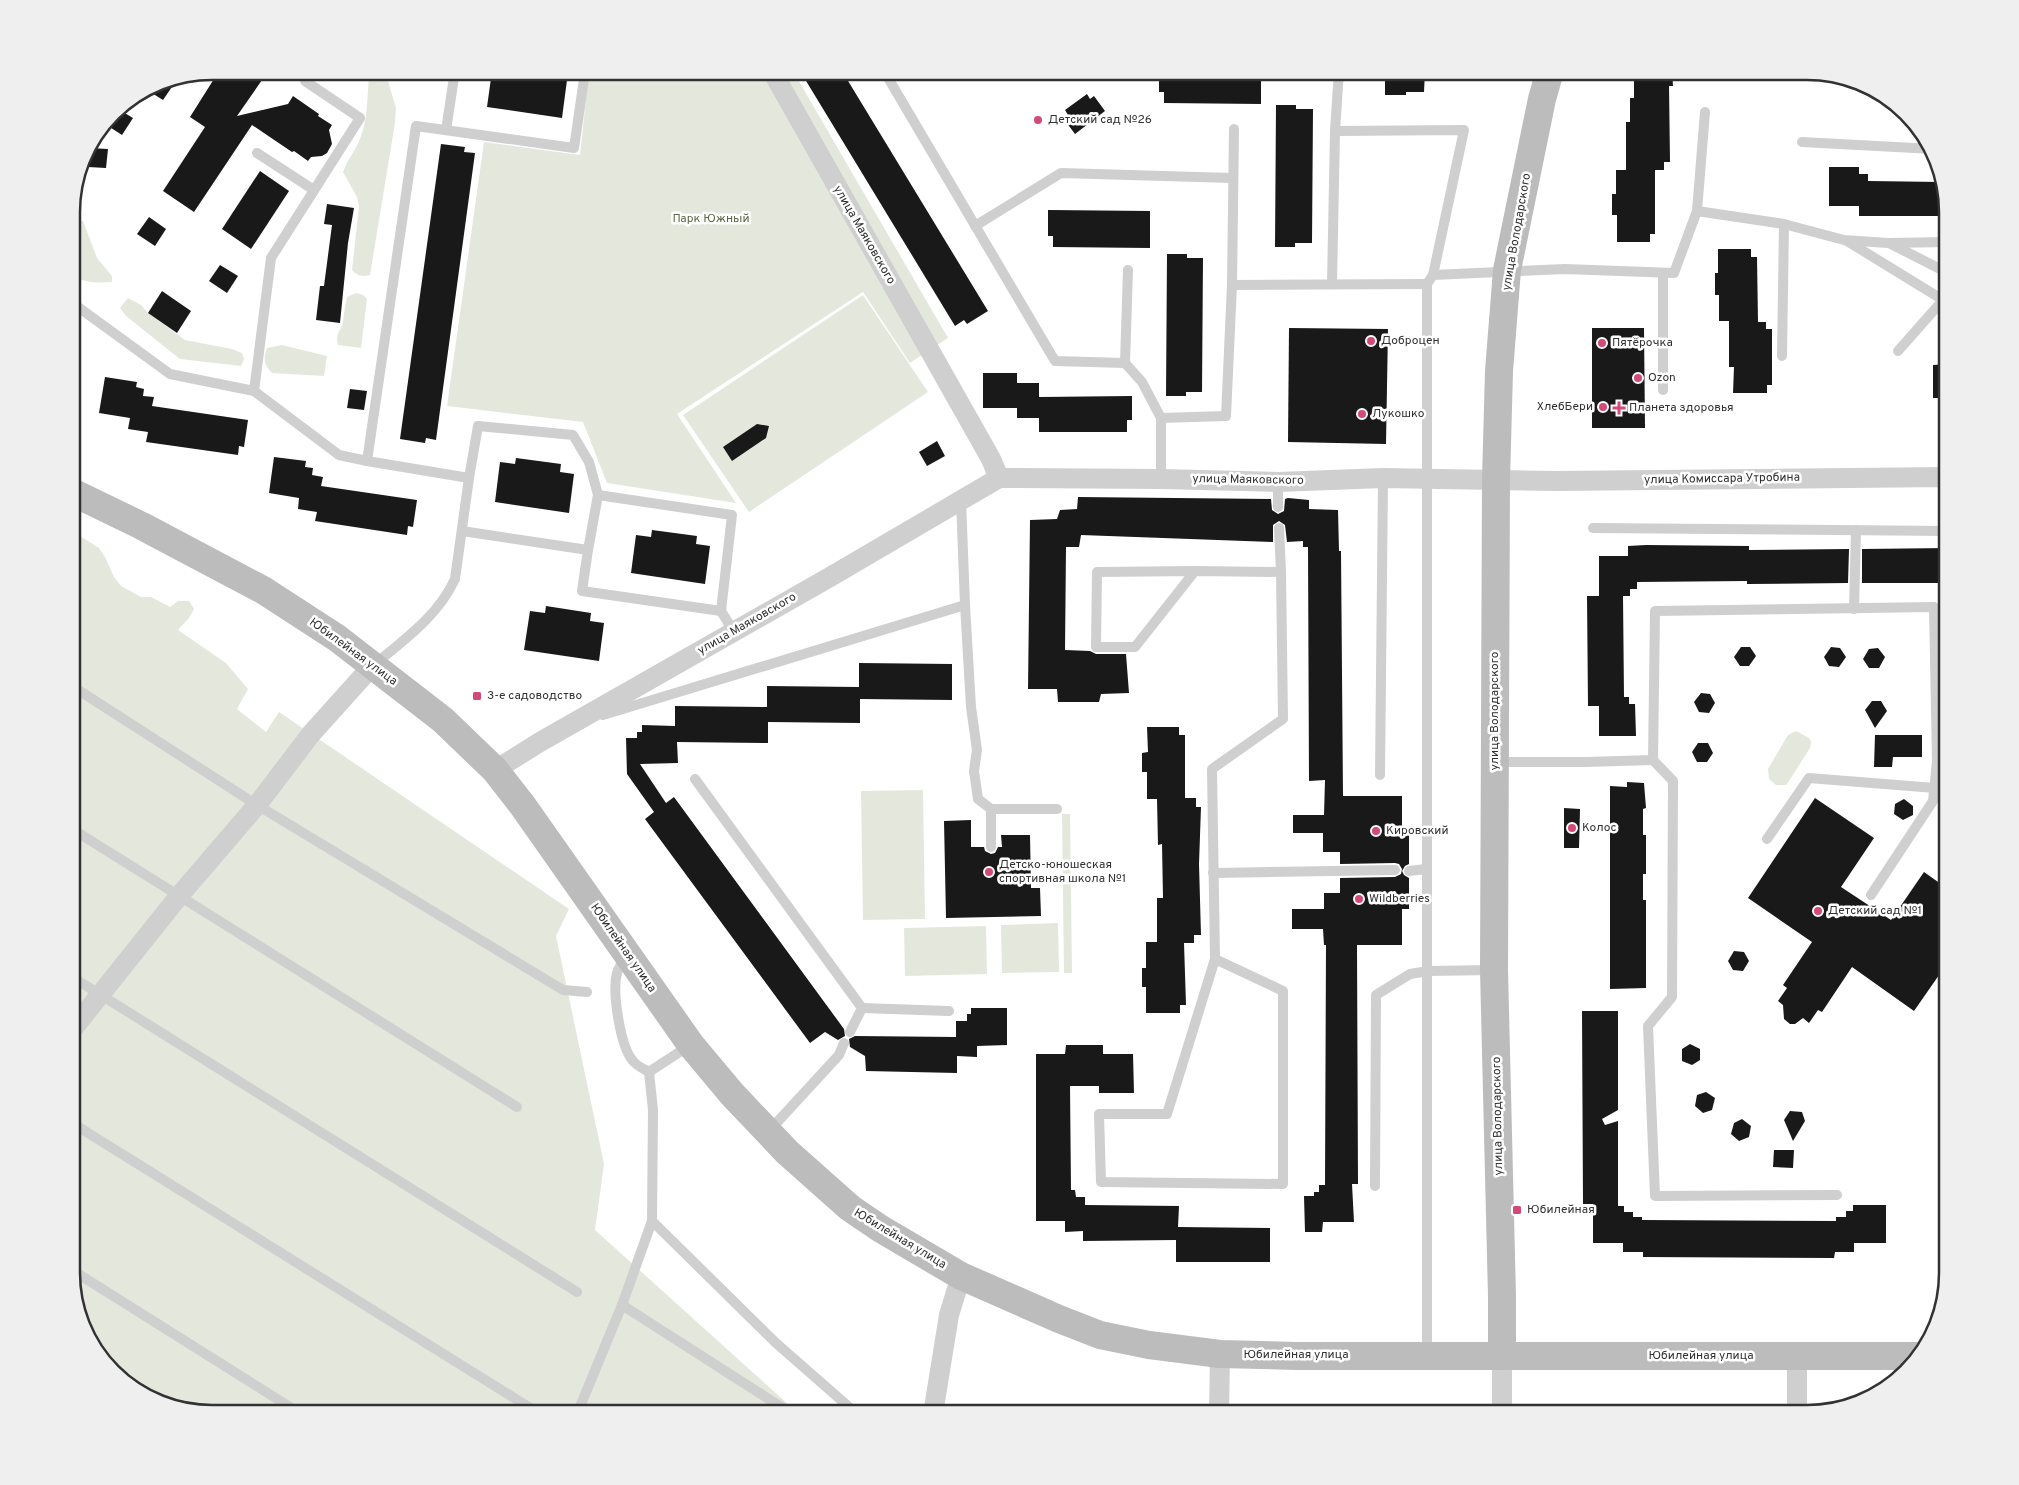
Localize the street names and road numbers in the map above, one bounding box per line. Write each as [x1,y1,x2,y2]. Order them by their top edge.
street label: улица Володарского [1499,172,1535,292]
street label: улица Маяковского [829,183,899,287]
street label: улица Комиссара Утробина [1644,470,1800,488]
street label: улица Маяковского [1192,471,1304,489]
street label: улица Маяковского [695,589,799,659]
street label: Юбилейная улица [306,615,400,689]
street label: улица Володарского [1487,651,1503,770]
street label: Юбилейная улица [586,900,660,996]
street label: улица Володарского [1489,1056,1507,1176]
street label: Юбилейная улица [851,1205,949,1273]
street label: Юбилейная улица [1243,1347,1349,1363]
street label: Юбилейная улица [1648,1348,1754,1364]

